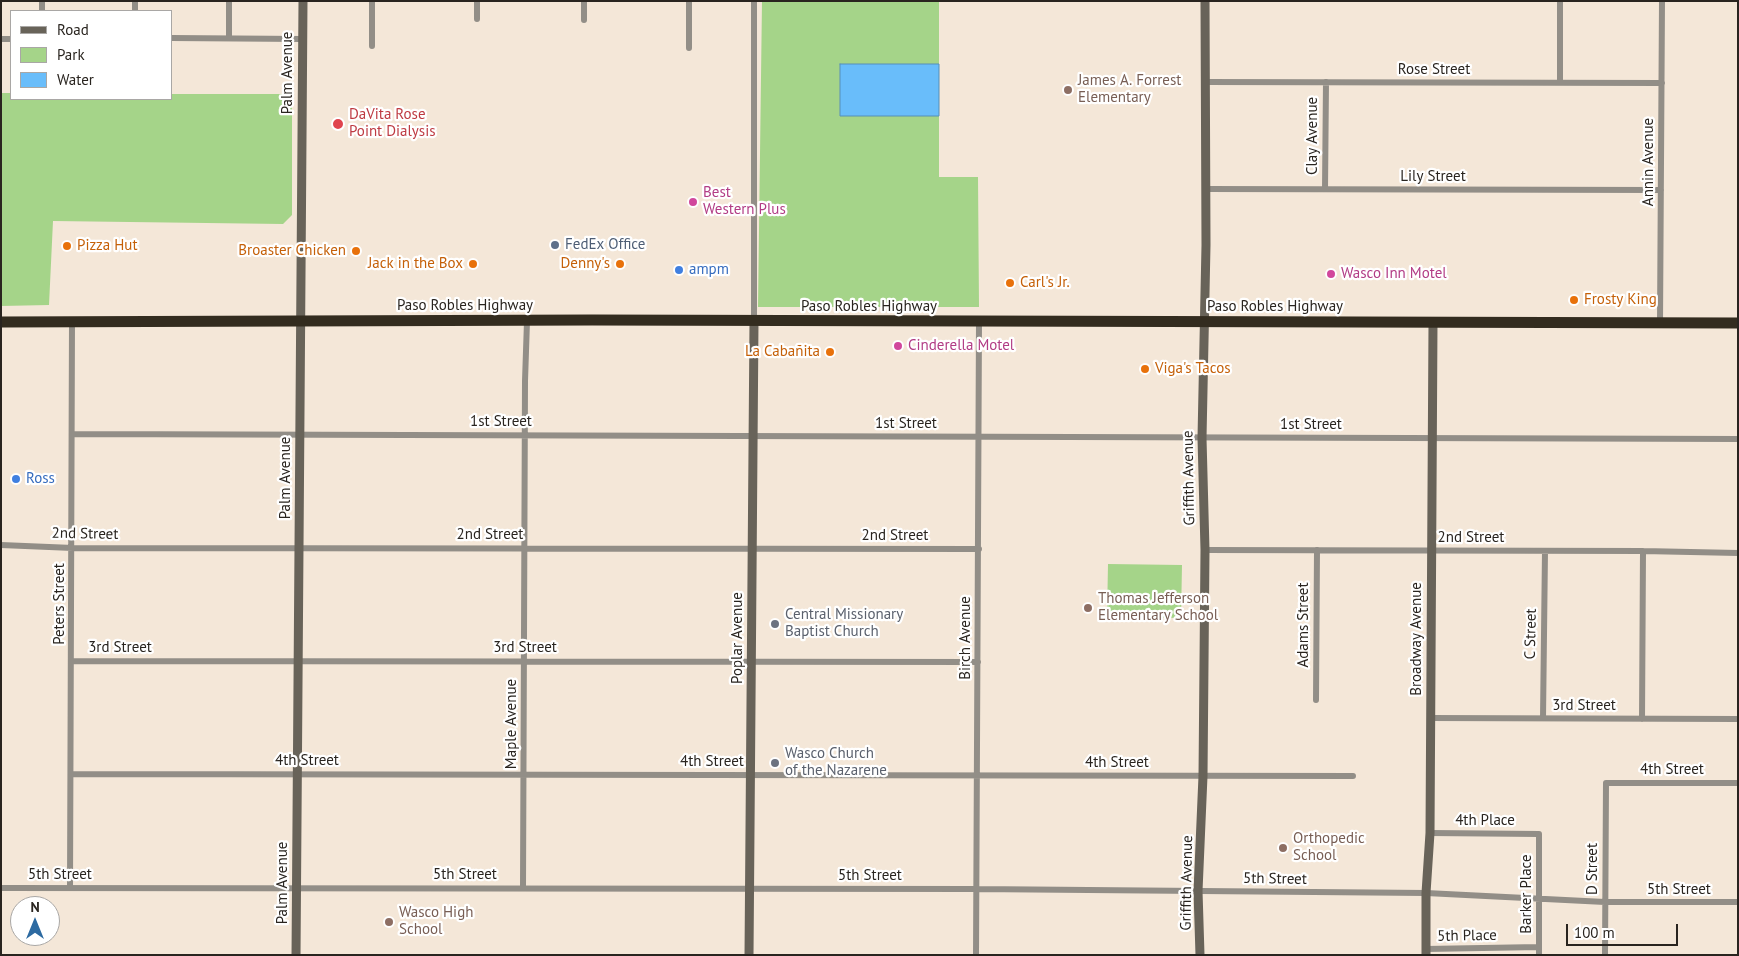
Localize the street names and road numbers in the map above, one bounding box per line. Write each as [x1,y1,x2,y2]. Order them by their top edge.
street label: Palm Avenue [279,32,297,114]
street label: Rose Street [1398,61,1470,79]
street label: Clay Avenue [1304,97,1322,175]
street label: Annin Avenue [1640,118,1658,206]
street label: Lily Street [1400,168,1466,186]
street label: Paso Robles Highway [397,297,533,315]
street label: Paso Robles Highway [801,298,937,316]
street label: Paso Robles Highway [1207,298,1343,316]
street label: 1st Street [470,413,532,431]
street label: 1st Street [875,415,937,433]
street label: 1st Street [1280,416,1342,434]
street label: Griffith Avenue [1179,430,1199,526]
street label: Palm Avenue [277,437,295,519]
street label: 2nd Street [51,524,119,544]
street label: 2nd Street [457,526,523,544]
street label: 2nd Street [862,527,928,545]
street label: 2nd Street [1438,529,1504,547]
street label: Peters Street [51,563,69,645]
street label: Adams Street [1295,582,1313,668]
street label: Broadway Avenue [1408,582,1426,696]
street label: Poplar Avenue [729,592,747,684]
street label: Birch Avenue [957,596,975,680]
street label: C Street [1522,608,1540,660]
street label: 3rd Street [88,639,152,657]
street label: 3rd Street [493,639,557,657]
street label: Maple Avenue [503,679,521,769]
street label: 3rd Street [1552,697,1616,715]
street label: 4th Street [275,752,339,770]
street label: 4th Street [680,753,744,771]
street label: 4th Street [1085,754,1149,772]
street label: 4th Street [1640,761,1704,779]
street label: 4th Place [1455,812,1515,830]
street label: Griffith Avenue [1177,835,1197,931]
street label: Palm Avenue [274,842,292,924]
street label: D Street [1584,843,1602,895]
street label: Barker Place [1518,854,1536,934]
street label: 5th Street [28,866,92,884]
street label: 5th Street [433,866,497,884]
street label: 5th Street [838,867,902,885]
street label: 5th Street [1243,869,1307,889]
street label: 5th Street [1647,881,1711,899]
street label: 5th Place [1437,926,1497,946]

